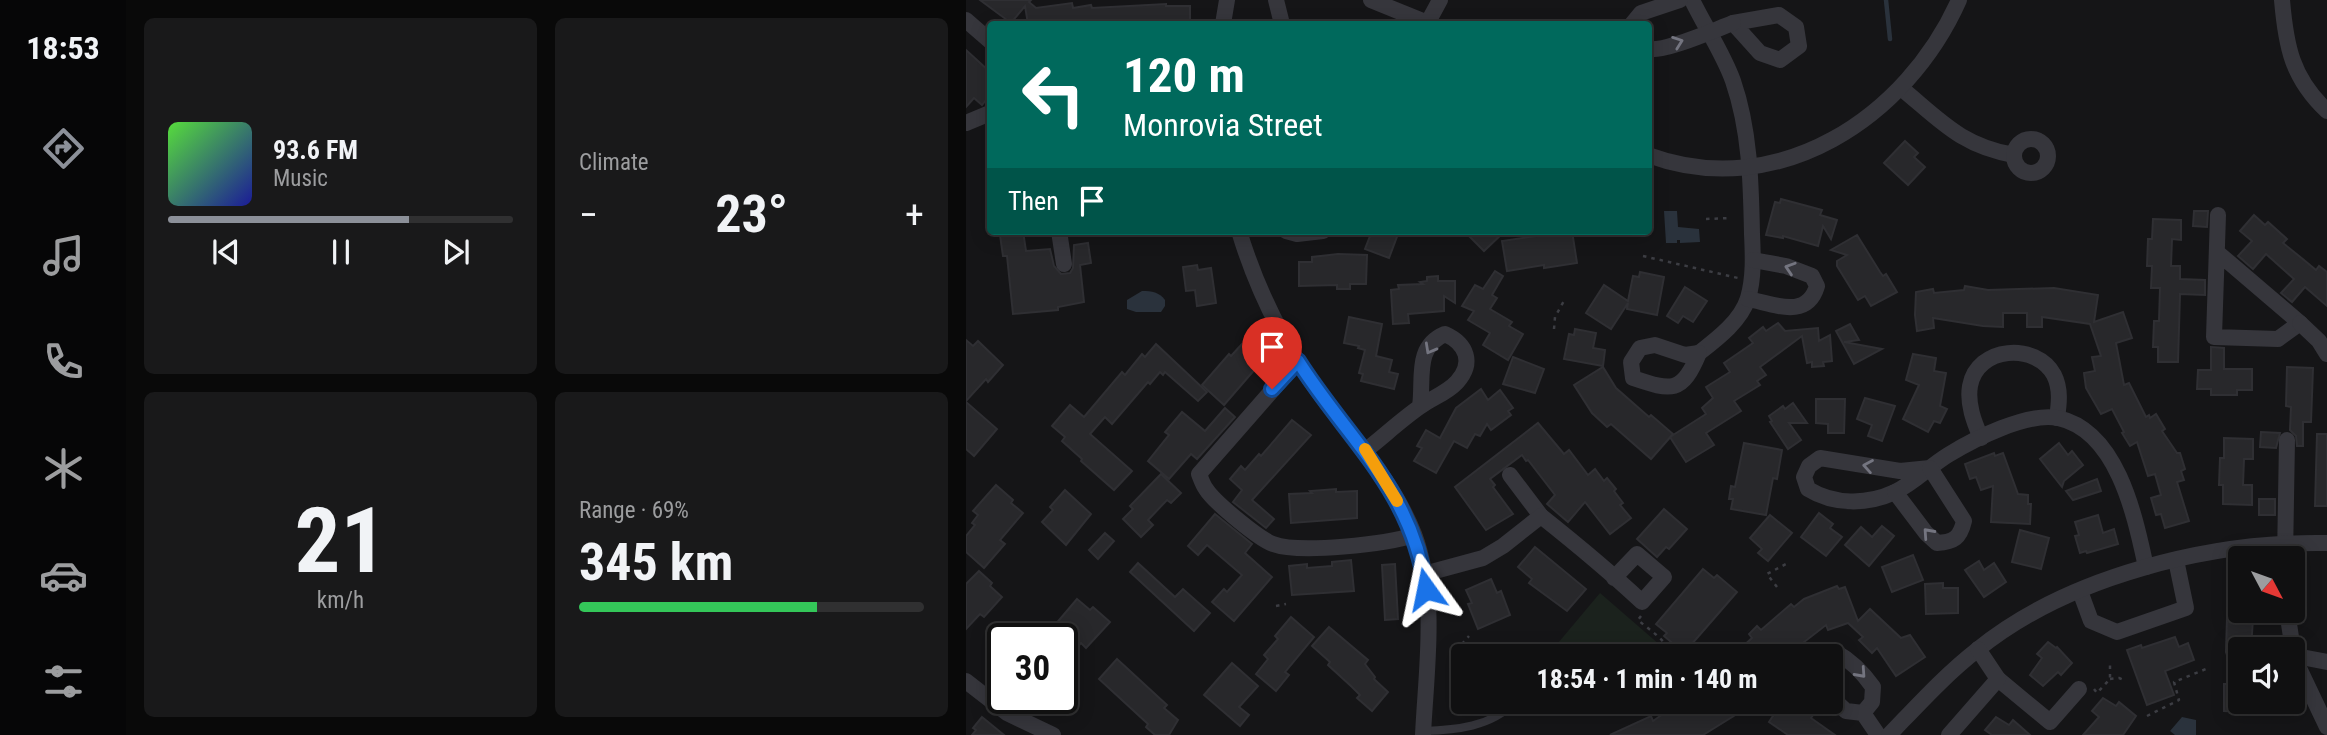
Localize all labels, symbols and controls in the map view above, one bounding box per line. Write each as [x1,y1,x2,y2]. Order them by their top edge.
text: 18:53 [26,29,100,67]
one-way arrow [1672,36,1684,50]
text: 120 m [1123,47,1245,104]
icon: left [1008,49,1099,140]
text: Monrovia Street [1123,106,1323,144]
icon: directions [39,124,88,173]
text: 93.6 FM [273,135,358,165]
text: Climate [579,149,649,176]
text: Music [273,165,328,192]
icon: arrive [1073,182,1111,220]
text: 23° [715,184,788,245]
text: Then [1008,186,1059,216]
text: − [579,193,598,237]
text: + [905,193,924,237]
icon: music [39,231,88,280]
icon: previous [207,233,245,271]
icon: pause [322,233,360,271]
icon: next [437,233,475,271]
one-way arrow [1784,262,1796,277]
pin [1242,317,1302,389]
icon: arrive [1253,328,1291,366]
icon: phone [39,337,88,386]
one-way arrow [1424,341,1438,354]
icon: climate [39,444,88,493]
one-way arrow [1862,459,1874,474]
text: 21 [295,488,386,594]
text: Range · 69% [579,497,689,524]
one-way arrow [1924,528,1936,541]
text: 345 km [579,532,733,593]
north arrow [2228,546,2305,623]
map controls [2228,546,2305,714]
icon: car [39,551,88,600]
position arrow [1389,552,1463,626]
text: km/h [317,587,364,614]
speed limit sign: 30 [987,623,1078,714]
button: sound [2228,637,2305,714]
icon: filters [39,657,88,706]
text: 18:54 · 1 min · 140 m [1537,664,1757,694]
one-way arrow [1853,665,1866,678]

